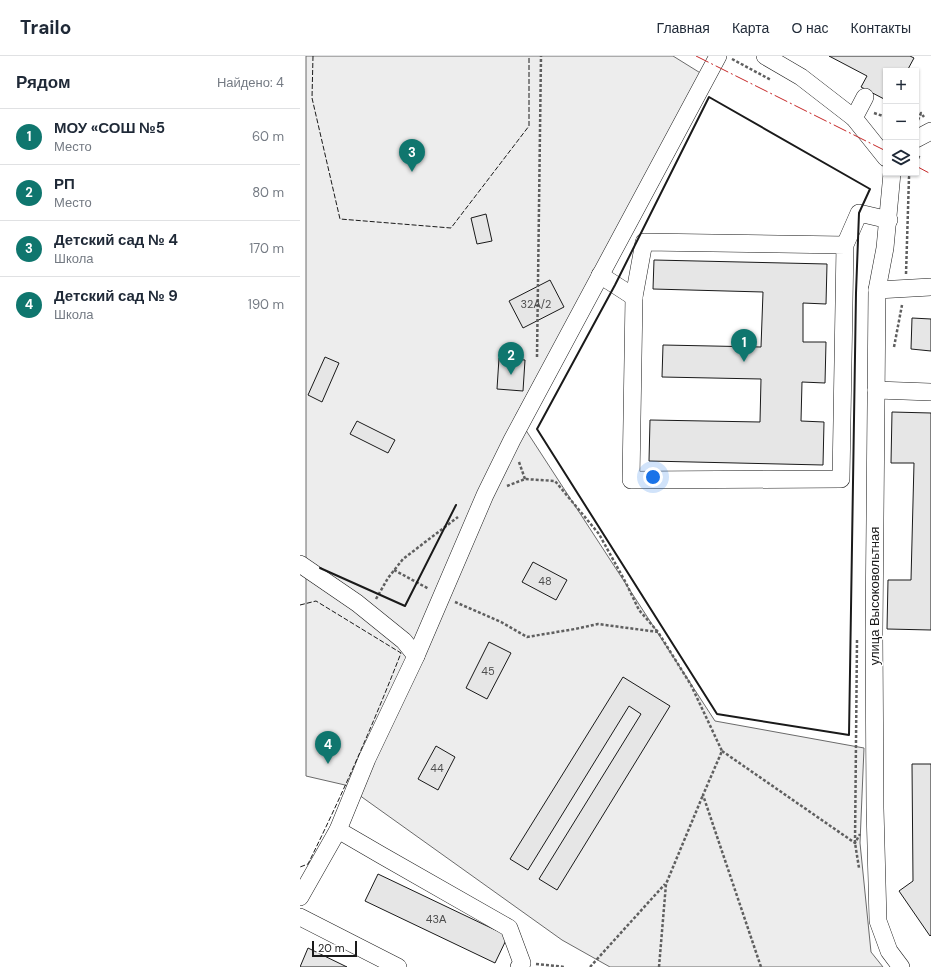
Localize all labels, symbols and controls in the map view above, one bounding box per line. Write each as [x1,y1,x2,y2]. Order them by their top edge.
text: Trailo [20,15,71,40]
text: Главная [657,19,710,37]
text: Карта [732,19,769,37]
text: О нас [791,19,829,37]
text: Контакты [851,19,911,37]
map controls [883,68,919,176]
button: + [883,68,919,104]
text: Рядом [16,71,71,93]
text: Найдено: 4 [217,74,284,91]
button: − [883,104,919,140]
text: МОУ «СОШ №5 [54,118,165,138]
text: 1 [27,128,31,145]
text: 60 m [252,128,284,145]
text: Место [54,138,92,155]
pin: 3 [399,139,425,172]
button: layers [883,140,919,176]
text: РП [54,174,75,194]
text: 2 [25,184,33,201]
text: 80 m [252,184,284,201]
text: Место [54,194,92,211]
text: Детский сад № 4 [54,230,178,250]
text: 3 [25,240,33,257]
text: 170 m [249,240,284,257]
text: Школа [54,250,94,267]
text: Детский сад № 9 [54,286,178,306]
text: 4 [25,296,33,313]
text: 190 m [248,296,284,313]
house number: 32А/2 [521,297,551,311]
text: Школа [54,306,94,323]
pin: 1 [731,329,757,362]
pin: 2 [498,342,524,375]
your location [643,467,663,487]
street label: улица Высоковольтная [866,527,883,665]
house number: 48 [538,574,552,588]
house number: 45 [481,664,495,678]
pin: 4 [315,731,341,764]
house number: 44 [430,761,444,775]
house number: 43А [426,912,447,926]
scale bar [312,939,357,958]
text: 20 m [318,941,344,955]

